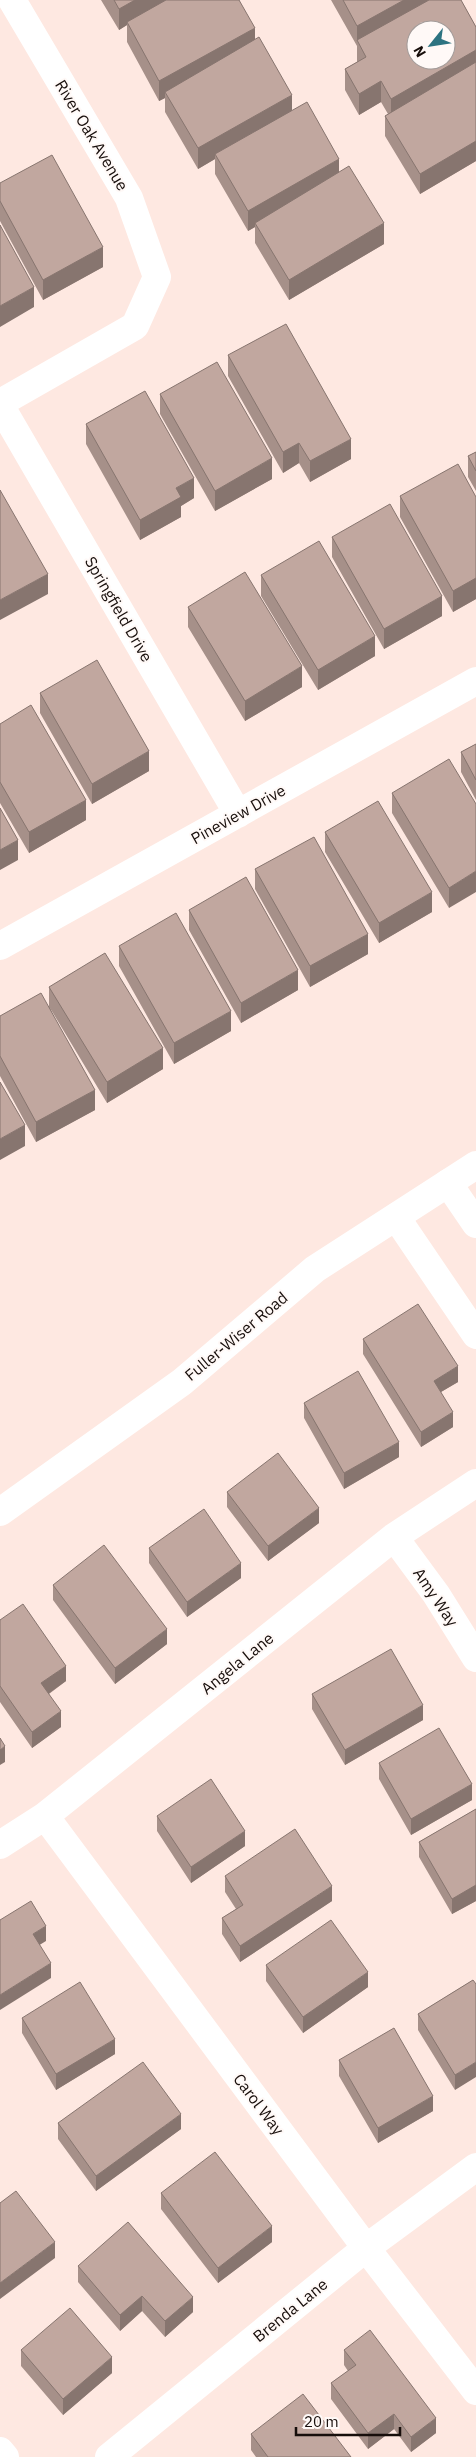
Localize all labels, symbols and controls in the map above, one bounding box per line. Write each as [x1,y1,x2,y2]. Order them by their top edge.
north arrow [406,20,456,70]
text: N [409,43,430,60]
street label: River Oak Avenue [51,76,133,194]
street label: Springfield Drive [81,553,157,665]
street label: Pineview Drive [187,780,289,848]
street label: Fuller-Wiser Road [181,1287,291,1385]
street label: Amy Way [409,1564,463,1630]
street label: Angela Lane [197,1628,277,1698]
street label: Carol Way [229,2069,289,2139]
street label: Brenda Lane [249,2274,331,2346]
scale bar [296,2404,400,2436]
text: 20 m [304,2412,339,2431]

